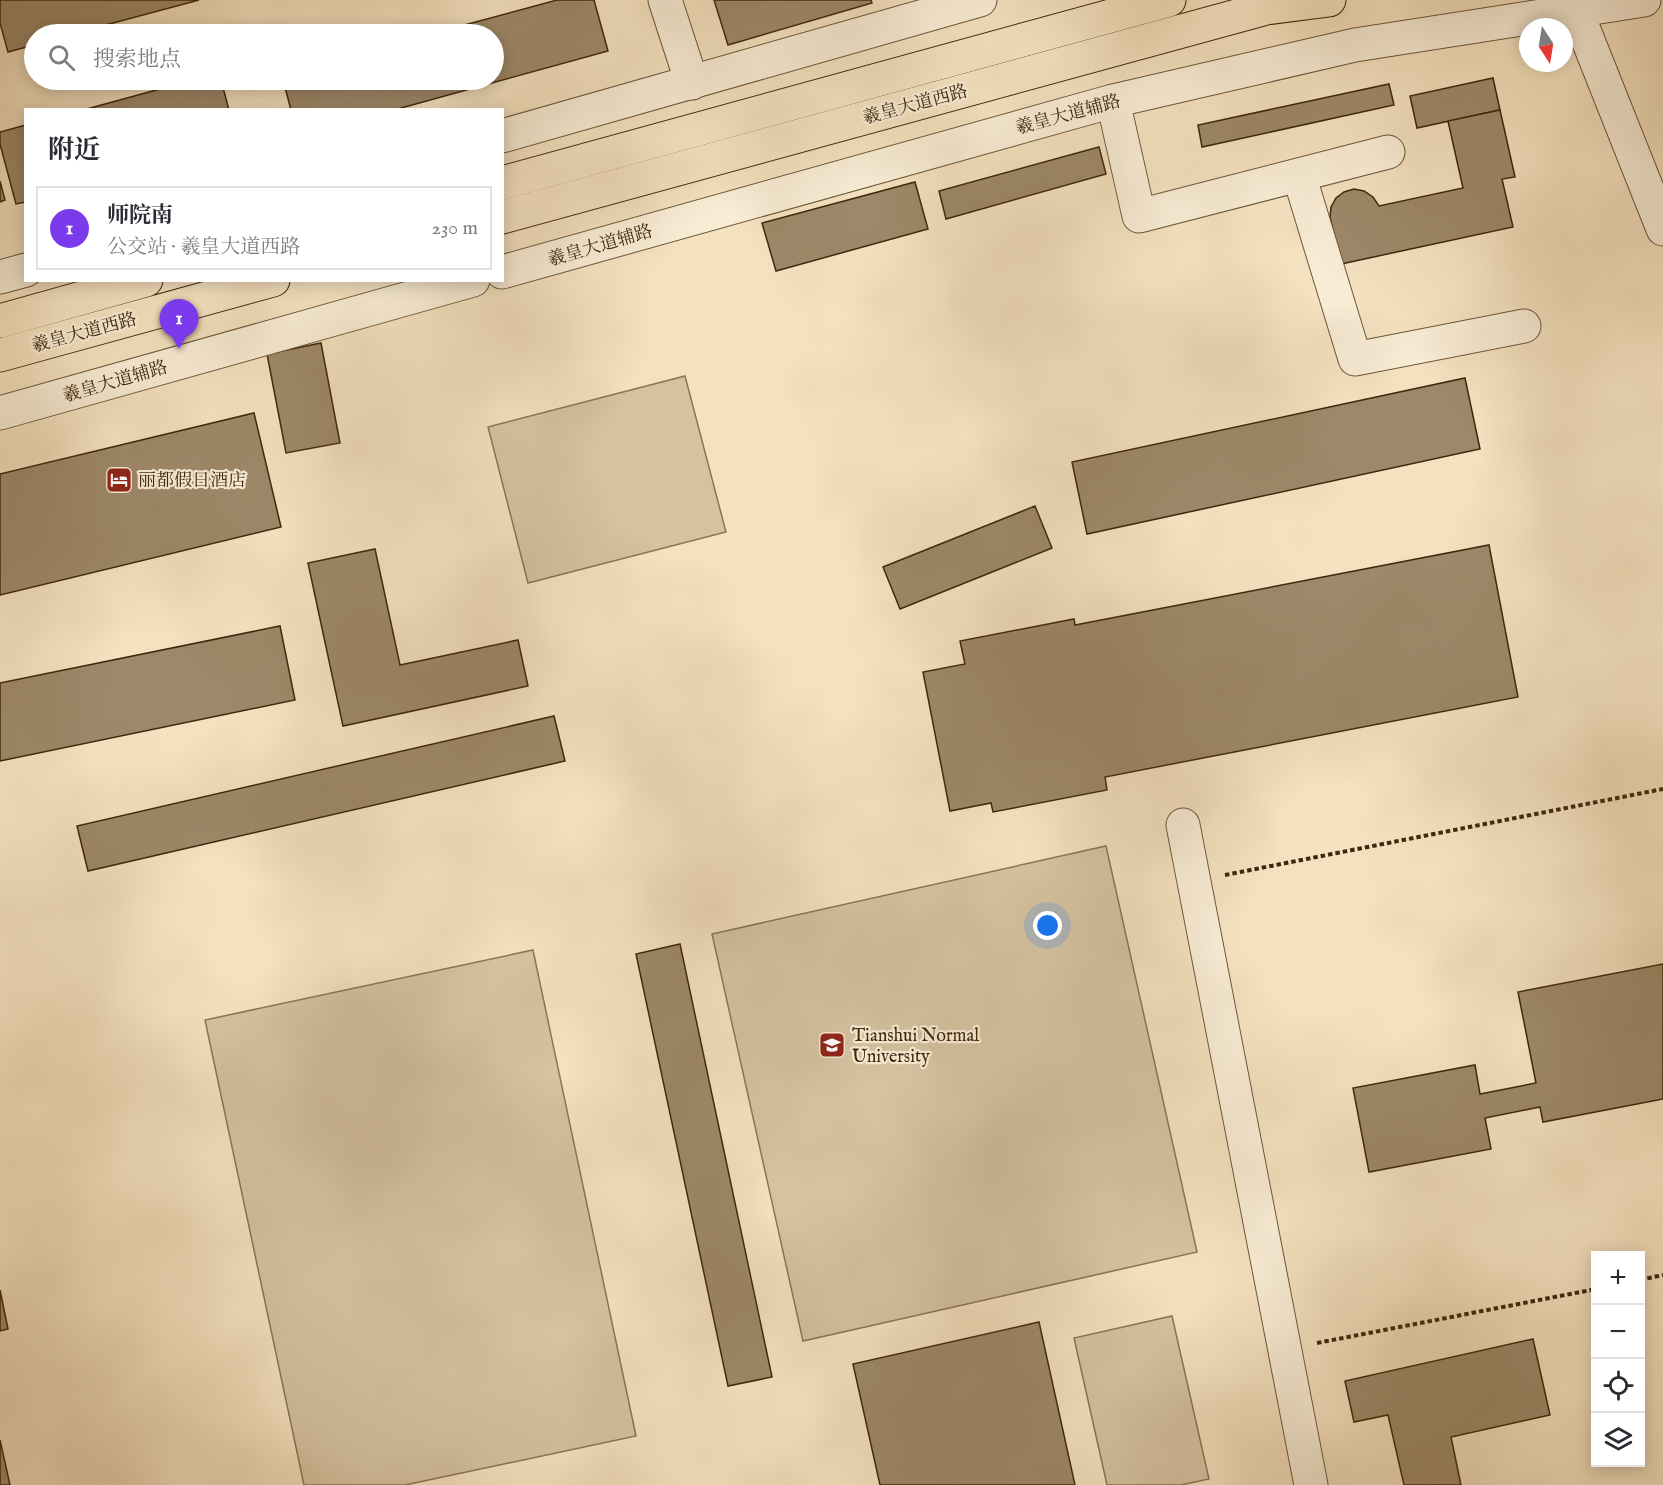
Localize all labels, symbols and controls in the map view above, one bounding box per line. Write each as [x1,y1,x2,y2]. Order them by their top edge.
north arrow [1519,18,1573,72]
search box [24,24,504,90]
icon: search [45,41,78,74]
text: 搜索地点 [93,46,181,74]
street label: 羲皇大道西路 [860,80,971,131]
street label: 羲皇大道辅路 [1013,90,1124,141]
text: 附近 [48,134,100,167]
text: 师院南 [107,202,173,230]
text: 1 [66,216,73,241]
text: 230 m [432,216,478,241]
street label: 羲皇大道辅路 [545,221,655,272]
text: 公交站 · 羲皇大道西路 [107,235,300,260]
pin: 1 [160,300,198,349]
street label: 羲皇大道西路 [29,308,140,359]
street label: 羲皇大道辅路 [60,357,170,408]
hotel icon: 丽都假日酒店 [104,465,134,495]
place label: 丽都假日酒店 [138,470,246,493]
your location [1033,911,1062,940]
place label: Tianshui Normal University [852,1025,979,1069]
school or university icon: Tianshui Normal University [817,1030,847,1060]
map controls [1591,1251,1645,1467]
button: + [1591,1251,1645,1305]
button: − [1591,1305,1645,1359]
button: locate [1591,1359,1645,1413]
button: layers [1591,1413,1645,1467]

